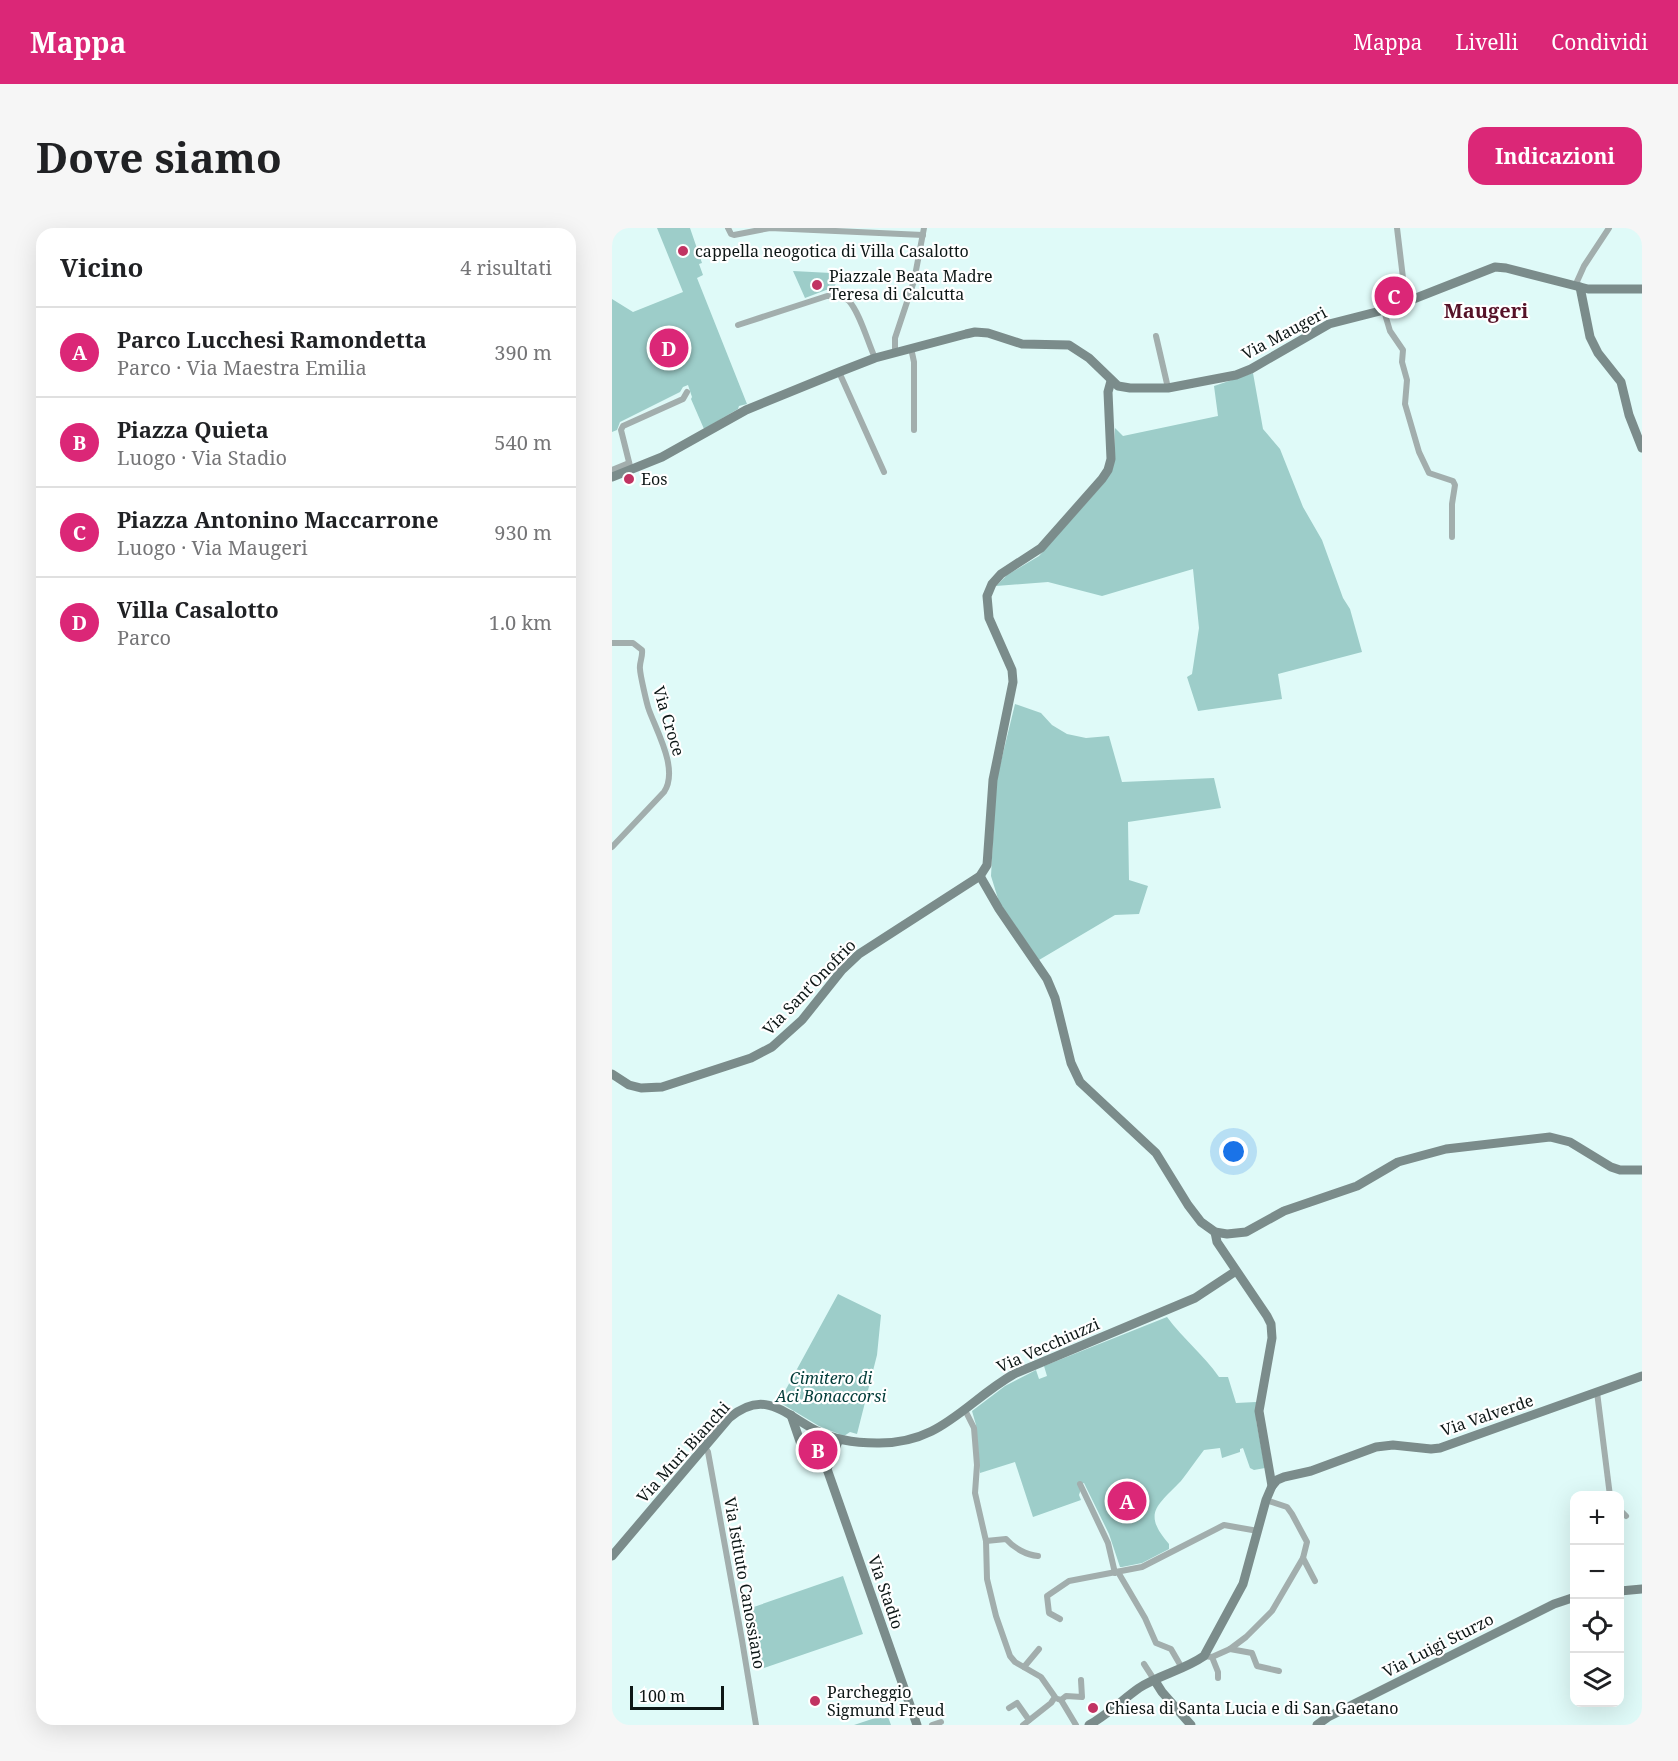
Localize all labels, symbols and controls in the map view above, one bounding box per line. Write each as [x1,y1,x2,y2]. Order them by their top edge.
text: Mappa [30,23,126,61]
text: Mappa [1353,28,1422,56]
text: Livelli [1455,28,1518,56]
text: Condividi [1551,28,1648,56]
button: Indicazioni [1468,127,1642,185]
text: Dove siamo [36,128,282,185]
place label: cappella neogotica di Villa Casalotto [695,240,969,262]
marker: cappella neogotica di Villa Casalotto [676,244,690,258]
text: Vicino [60,249,143,285]
text: 4 risultati [460,254,552,281]
place label: Piazzale Beata Madre Teresa di Calcutta [829,265,993,305]
pin: C [1374,274,1414,318]
marker: Piazzale Beata Madre Teresa di Calcutta [810,278,824,292]
district label: Maugeri [1444,297,1528,324]
street label: Via Maugeri [1238,301,1330,365]
text: Parco Lucchesi Ramondetta [117,324,427,354]
pin: D [650,326,688,370]
text: A [72,339,87,366]
text: 390 m [494,339,552,366]
text: Parco · Via Maestra Emilia [117,354,367,381]
text: Piazza Quieta [117,414,269,444]
text: B [73,429,86,456]
text: 540 m [494,429,552,456]
text: Luogo · Via Stadio [117,444,287,471]
place label: Eos [641,468,667,490]
marker: Eos [622,472,636,486]
text: Piazza Antonino Maccarrone [117,504,438,534]
text: C [73,519,86,546]
text: 930 m [494,519,552,546]
text: Luogo · Via Maugeri [117,534,308,561]
text: Villa Casalotto [117,594,279,624]
text: D [72,609,87,636]
text: 1.0 km [489,609,552,636]
text: Parco [117,624,171,651]
street label: Via Croce [648,683,690,759]
street label: Via Sant'Onofrio [757,934,861,1040]
your location [1219,1137,1248,1166]
street label: Via Vecchiuzzi [993,1313,1103,1377]
park label: Cimitero di Aci Bonaccorsi [775,1367,887,1407]
street label: Via Valverde [1438,1389,1536,1441]
street label: Via Muri Bianchi [632,1397,734,1507]
pin: B [798,1428,838,1472]
pin: A [1108,1478,1146,1524]
map controls [1570,1491,1624,1707]
button: + [1570,1491,1624,1545]
street label: Via Istituto Canossiano [719,1495,771,1671]
button: − [1570,1545,1624,1599]
street label: Via Stadio [863,1552,909,1632]
button: locate [1570,1599,1624,1653]
street label: Via Luigi Sturzo [1379,1608,1497,1682]
button: layers [1570,1653,1624,1707]
place label: Parcheggio Sigmund Freud [827,1681,945,1721]
scale bar [630,1683,724,1710]
text: 100 m [639,1685,685,1707]
marker: Parcheggio Sigmund Freud [808,1694,822,1708]
place label: Chiesa di Santa Lucia e di San Gaetano [1105,1697,1398,1719]
marker: Chiesa di Santa Lucia e di San Gaetano [1086,1701,1100,1715]

